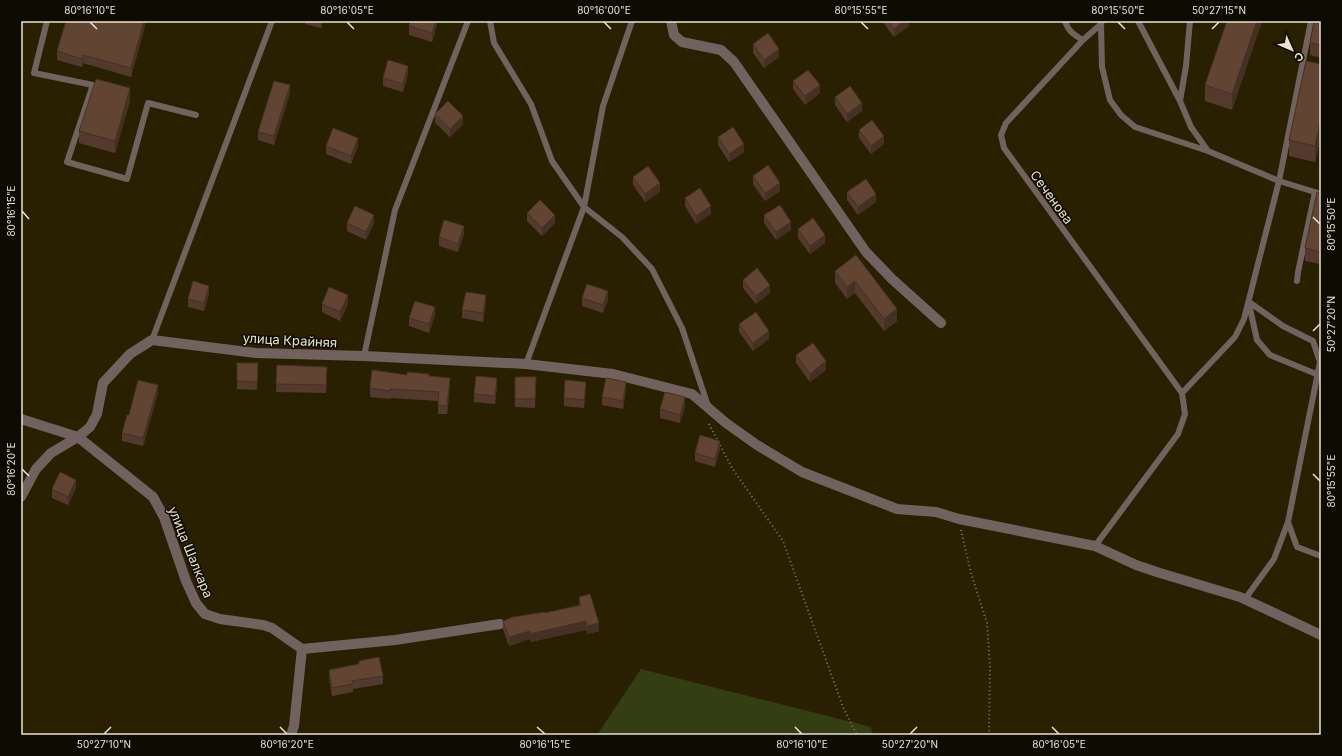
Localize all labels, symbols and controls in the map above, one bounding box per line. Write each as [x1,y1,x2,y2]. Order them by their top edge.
text: 80°16'10"E [64,4,116,16]
text: 80°16'05"E [320,4,374,16]
text: 80°16'00"E [577,4,631,16]
text: 80°15'55"E [834,4,888,16]
text: 80°15'50"E [1091,4,1145,16]
text: 50°27'15"N [1192,4,1246,16]
north arrow [1272,30,1312,70]
text: С [1291,49,1307,65]
street label: Сеченова [1027,167,1077,227]
text: 80°16'15"E [5,185,17,237]
text: 80°15'50"E [1325,197,1337,251]
text: 50°27'20"N [1325,296,1337,352]
street label: улица Крайняя [242,330,338,350]
text: 80°16'20"E [5,442,17,496]
text: 80°15'55"E [1325,454,1337,508]
street label: улица Шалкара [165,504,217,600]
text: 50°27'10"N [77,738,131,750]
text: 80°16'20"E [260,738,314,750]
text: 80°16'15"E [519,738,571,750]
text: 80°16'10"E [776,738,828,750]
text: 50°27'20"N [882,738,938,750]
text: 80°16'05"E [1032,738,1086,750]

